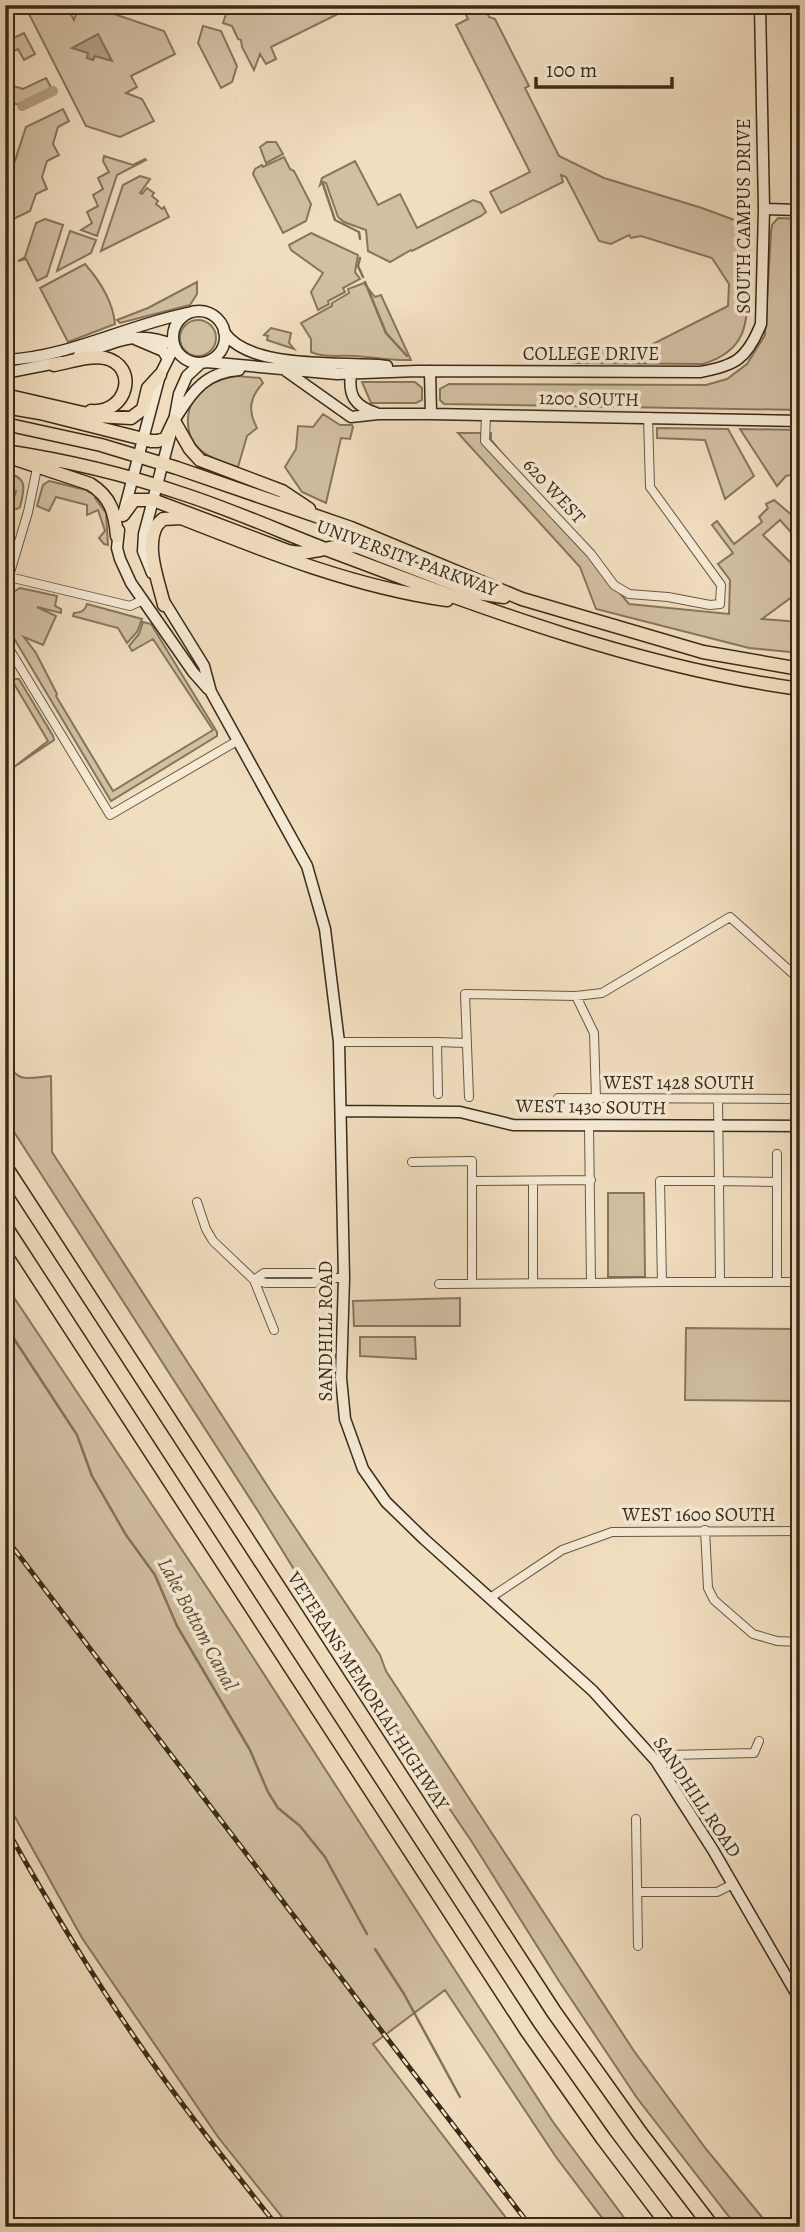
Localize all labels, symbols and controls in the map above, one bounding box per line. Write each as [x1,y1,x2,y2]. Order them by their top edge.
scale bar [536,46,672,90]
text: 100 m [546,56,597,84]
street label: SOUTH CAMPUS DRIVE [731,118,757,314]
street label: COLLEGE DRIVE [523,341,659,367]
street label: 1200 SOUTH [539,385,639,413]
street label: 620 WEST [517,452,592,530]
street label: UNIVERSITY PARKWAY [313,513,502,603]
street label: WEST 1428 SOUTH [602,1070,755,1096]
street label: WEST 1430 SOUTH [514,1093,667,1121]
street label: SANDHILL ROAD [313,1261,339,1401]
street label: WEST 1600 SOUTH [621,1502,776,1528]
water label: Lake Bottom Canal [151,1553,245,1696]
street label: VETERANS MEMORIAL HIGHWAY [280,1566,455,1816]
street label: SANDHILL ROAD [647,1731,747,1863]

